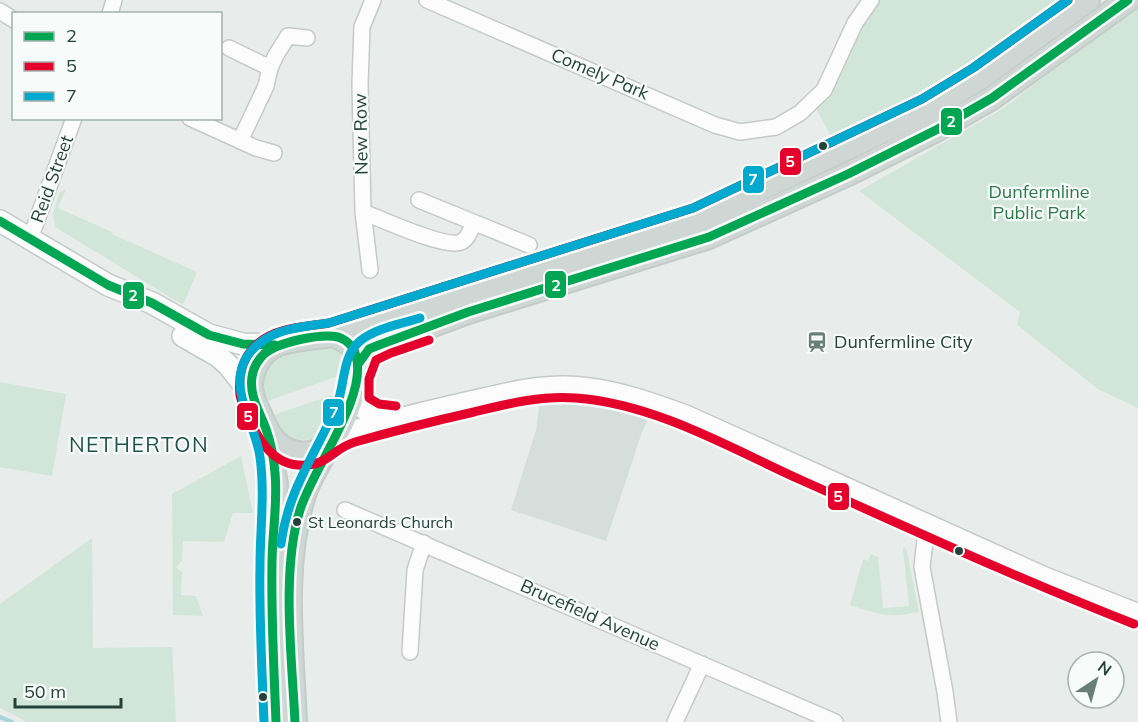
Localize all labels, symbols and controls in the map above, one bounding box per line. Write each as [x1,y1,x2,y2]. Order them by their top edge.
legend [12,12,222,120]
text: 2 [66,24,77,47]
street label: Comely Park [548,43,653,105]
text: 5 [66,54,77,77]
text: 7 [66,84,77,107]
street label: New Row [348,93,373,175]
line badge: 2 [940,107,963,136]
text: 2 [946,111,956,131]
street label: Reid Street [25,132,78,226]
unlabelled marker [817,140,829,152]
line badge: 5 [779,147,802,176]
text: 5 [785,151,795,171]
line badge: 7 [742,165,765,194]
text: 7 [748,169,758,189]
park label: Dunfermline Public Park [988,180,1090,224]
line badge: 2 [544,270,567,299]
text: 2 [551,275,561,295]
line badge: 2 [122,281,145,310]
text: 2 [128,285,138,305]
station icon: Dunfermline City [805,330,829,354]
place label: Dunfermline City [834,330,973,353]
line badge: 7 [322,398,345,427]
line badge: 5 [236,402,259,431]
text: 7 [329,402,339,422]
text: 5 [243,406,253,426]
district label: NETHERTON [69,431,209,457]
line badge: 5 [827,482,850,511]
text: 5 [833,486,843,506]
place label: St Leonards Church [308,512,453,532]
marker: St Leonards Church [291,516,303,528]
unlabelled marker [953,545,965,557]
street label: Brucefield Avenue [517,573,664,656]
north arrow [1066,650,1126,710]
text: N [1094,656,1116,680]
scale bar [15,671,122,709]
text: 50 m [24,680,66,703]
unlabelled marker [257,691,269,703]

